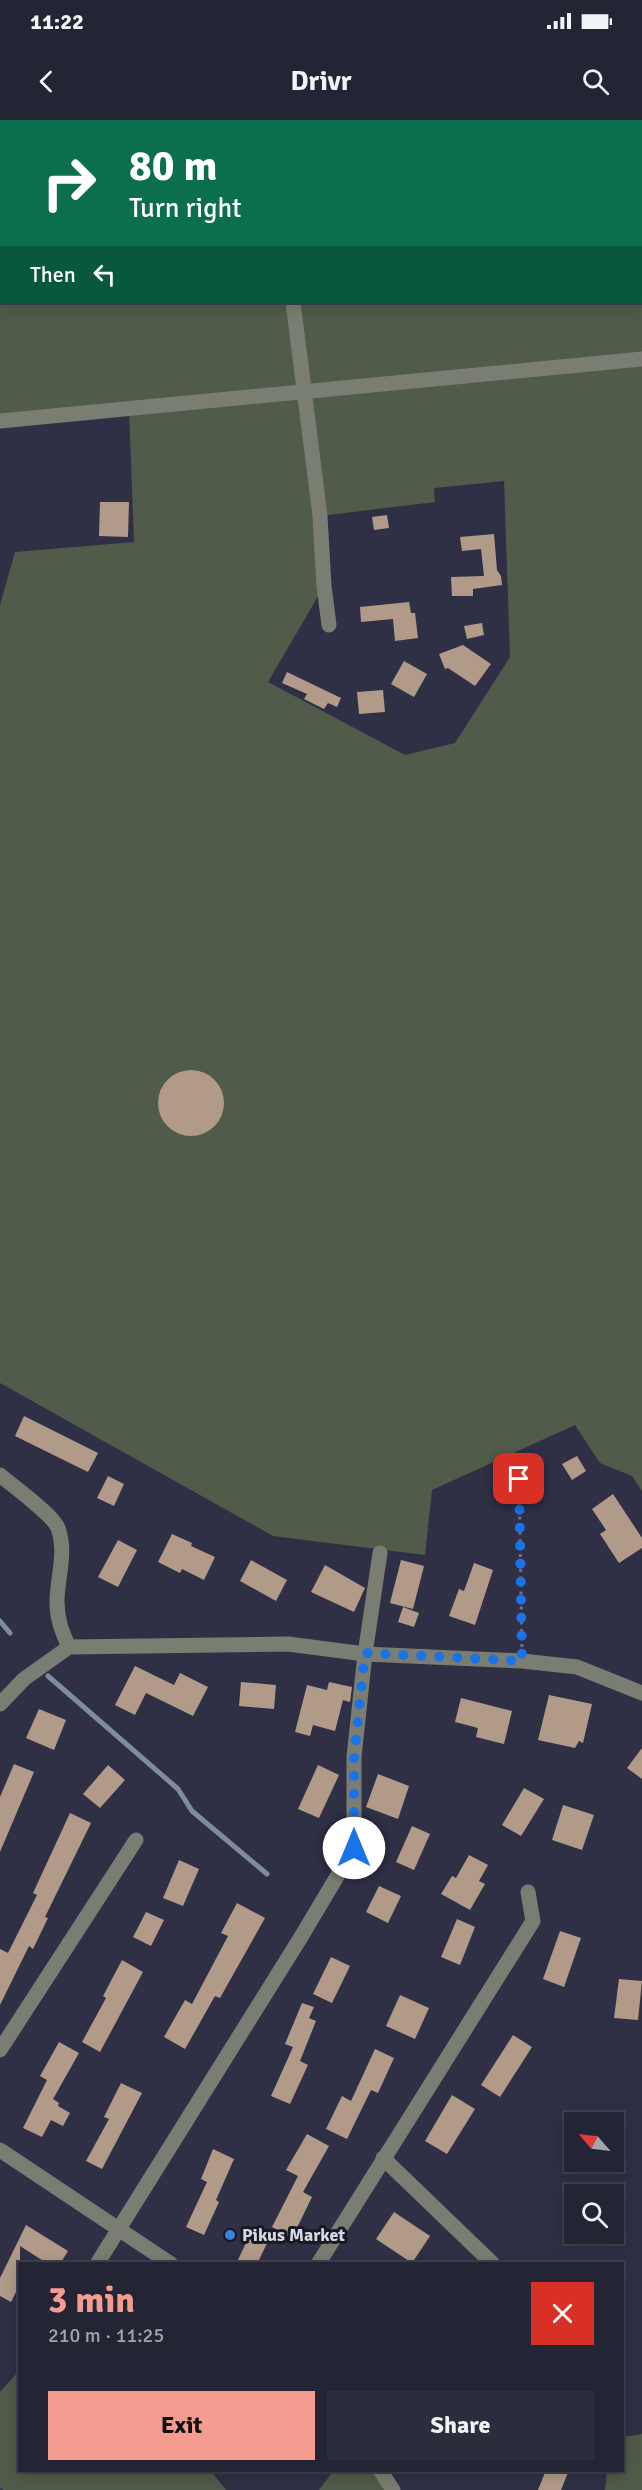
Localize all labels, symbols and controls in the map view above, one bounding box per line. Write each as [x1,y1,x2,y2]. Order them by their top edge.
text: 11:22 [30,8,84,35]
icon: back [30,65,63,98]
text: Drivr [291,65,351,98]
icon: search [579,65,612,98]
text: 80 m [129,141,218,192]
icon: right [30,144,108,222]
text: Turn right [129,192,242,225]
icon: left [88,258,121,291]
text: Then [30,261,76,288]
pin [493,1453,544,1504]
icon: arrive [502,1462,535,1495]
position arrow [322,1816,386,1880]
north arrow [564,2112,624,2172]
map controls [564,2112,624,2244]
button: search [564,2184,624,2244]
place label: Pikus Market [242,2224,345,2246]
marker: Pikus Market [223,2228,237,2242]
text: 3 min [48,2278,135,2323]
button: close [531,2282,594,2345]
text: 210 m · 11:25 [48,2323,164,2348]
button: Exit [48,2391,315,2460]
button: Share [327,2391,594,2460]

